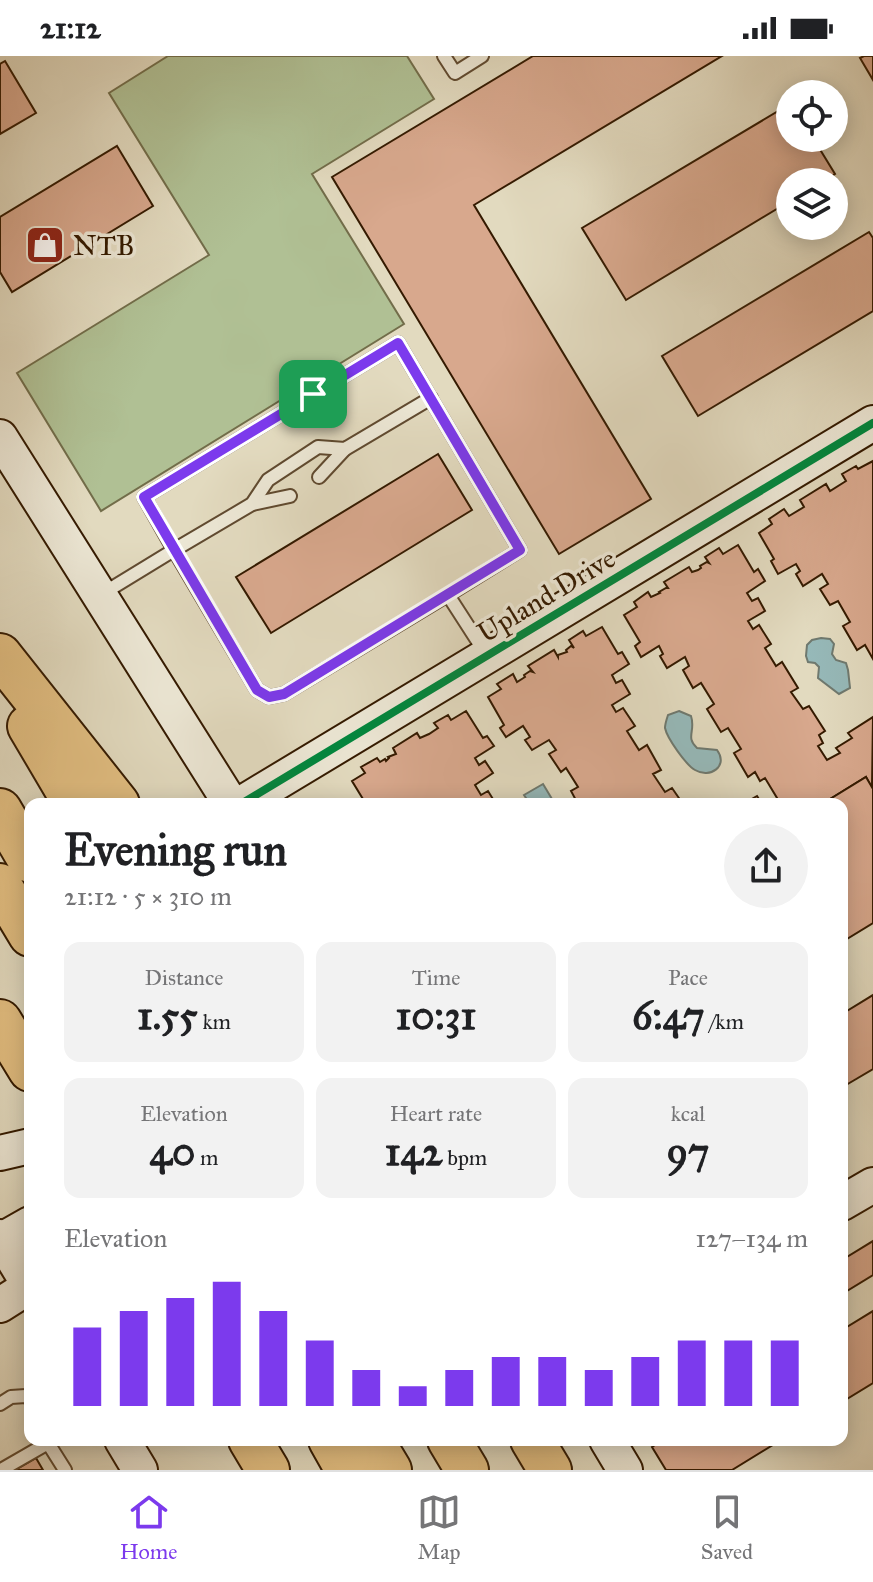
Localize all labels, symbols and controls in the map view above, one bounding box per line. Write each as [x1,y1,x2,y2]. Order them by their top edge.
text: 21:12 [40,10,101,46]
map controls [776,80,848,240]
button: locate [776,80,848,152]
button: layers [776,168,848,240]
shop icon: NTB [24,224,66,266]
place label: NTB [73,228,134,263]
pin [279,360,347,428]
icon: arrive [291,372,335,416]
street label: Upland Drive [471,541,622,650]
text: Evening run [64,823,287,877]
button: share [724,824,808,908]
text: 21:12 · 5 × 310 m [64,880,232,912]
text: Distance [145,964,223,991]
text: Time [412,964,460,991]
text: Pace [668,964,708,991]
text: 1.55 [137,991,198,1040]
text: 10:31 [396,991,476,1040]
text: 6:47 [632,991,705,1040]
text: km [198,1008,231,1035]
text: /km [705,1008,744,1035]
text: Elevation [140,1100,228,1127]
text: Heart rate [390,1100,482,1127]
text: kcal [671,1100,705,1127]
text: 40 [150,1127,195,1176]
text: 142 [385,1127,442,1176]
text: 97 [667,1127,709,1176]
text: m [195,1144,218,1171]
text: bpm [442,1144,487,1171]
text: Elevation [64,1222,167,1254]
text: 127–134 m [696,1222,808,1254]
tab: Home [120,1490,177,1565]
tab: Map [417,1490,461,1565]
tab: Saved [701,1490,753,1565]

